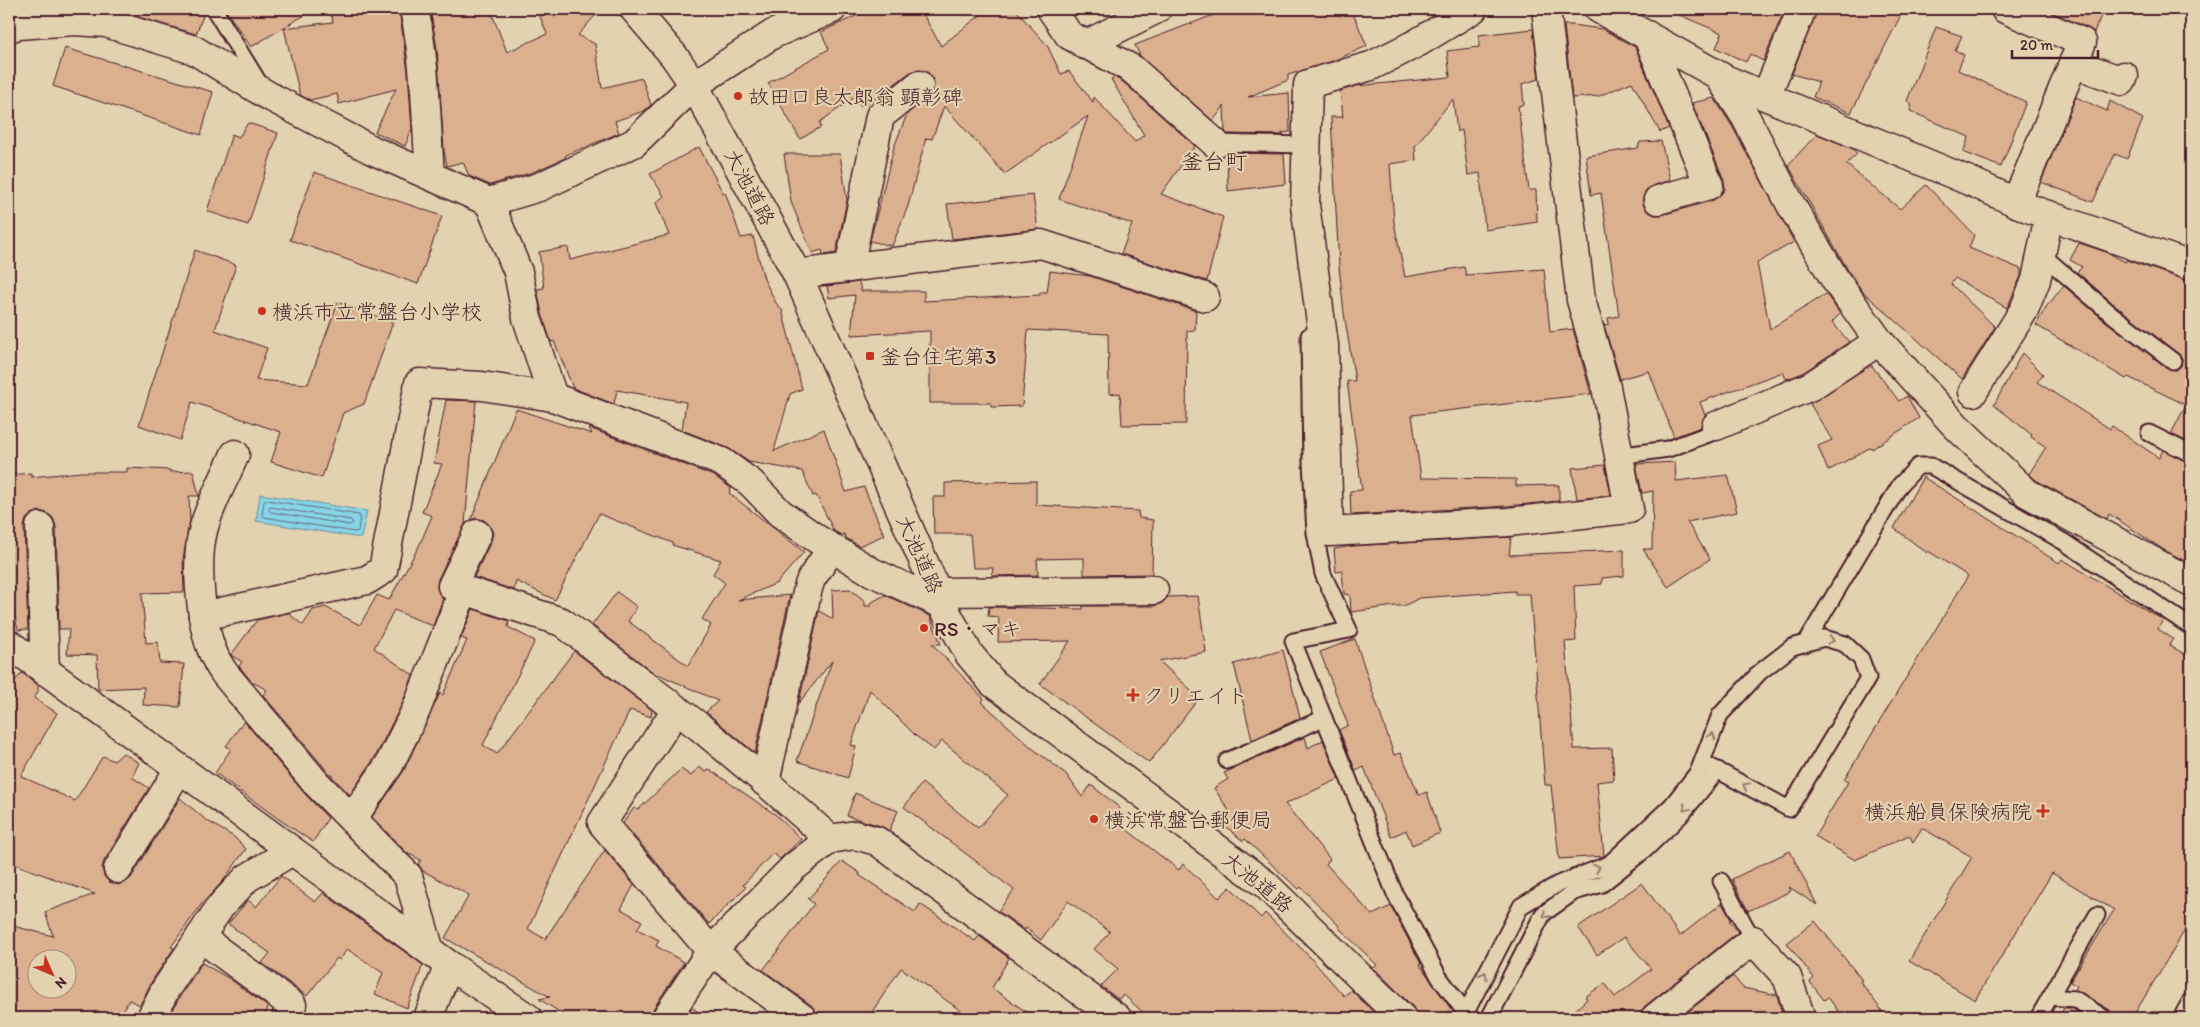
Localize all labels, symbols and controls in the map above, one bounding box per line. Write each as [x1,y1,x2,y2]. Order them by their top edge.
scale bar [2012,28,2099,60]
text: 20 m [2020,36,2054,54]
place label: 故田口良太郎翁 顕彰碑 [748,84,963,109]
marker: 故田口良太郎翁 顕彰碑 [732,90,744,102]
street label: 大池道路 [719,144,781,230]
district label: 釜台町 [1181,148,1247,175]
place label: 横浜市立常盤台小学校 [272,299,482,324]
marker: 横浜市立常盤台小学校 [256,305,268,317]
place label: 釜台住宅第3 [880,344,996,369]
marker: 釜台住宅第3 [864,350,876,362]
street label: 大池道路 [891,511,949,597]
place label: RS・マキ [934,616,1022,641]
marker: RS・マキ [918,622,930,634]
one-way arrow [1827,635,1835,645]
place label: クリエイト [1143,683,1248,708]
marker: クリエイト [1127,689,1139,701]
one-way arrow [1706,732,1716,740]
one-way arrow [1742,782,1751,792]
place label: 横浜船員保険病院 [1864,799,2032,824]
one-way arrow [1683,802,1692,811]
marker: 横浜船員保険病院 [2036,804,2050,818]
place label: 横浜常盤台郵便局 [1104,807,1272,832]
marker: 横浜常盤台郵便局 [1088,813,1100,825]
street label: 大池道路 [1217,846,1299,918]
one-way arrow [1592,864,1601,875]
one-way arrow [1542,909,1551,918]
north arrow [28,950,78,1000]
one-way arrow [1478,971,1488,980]
text: N [51,973,70,992]

